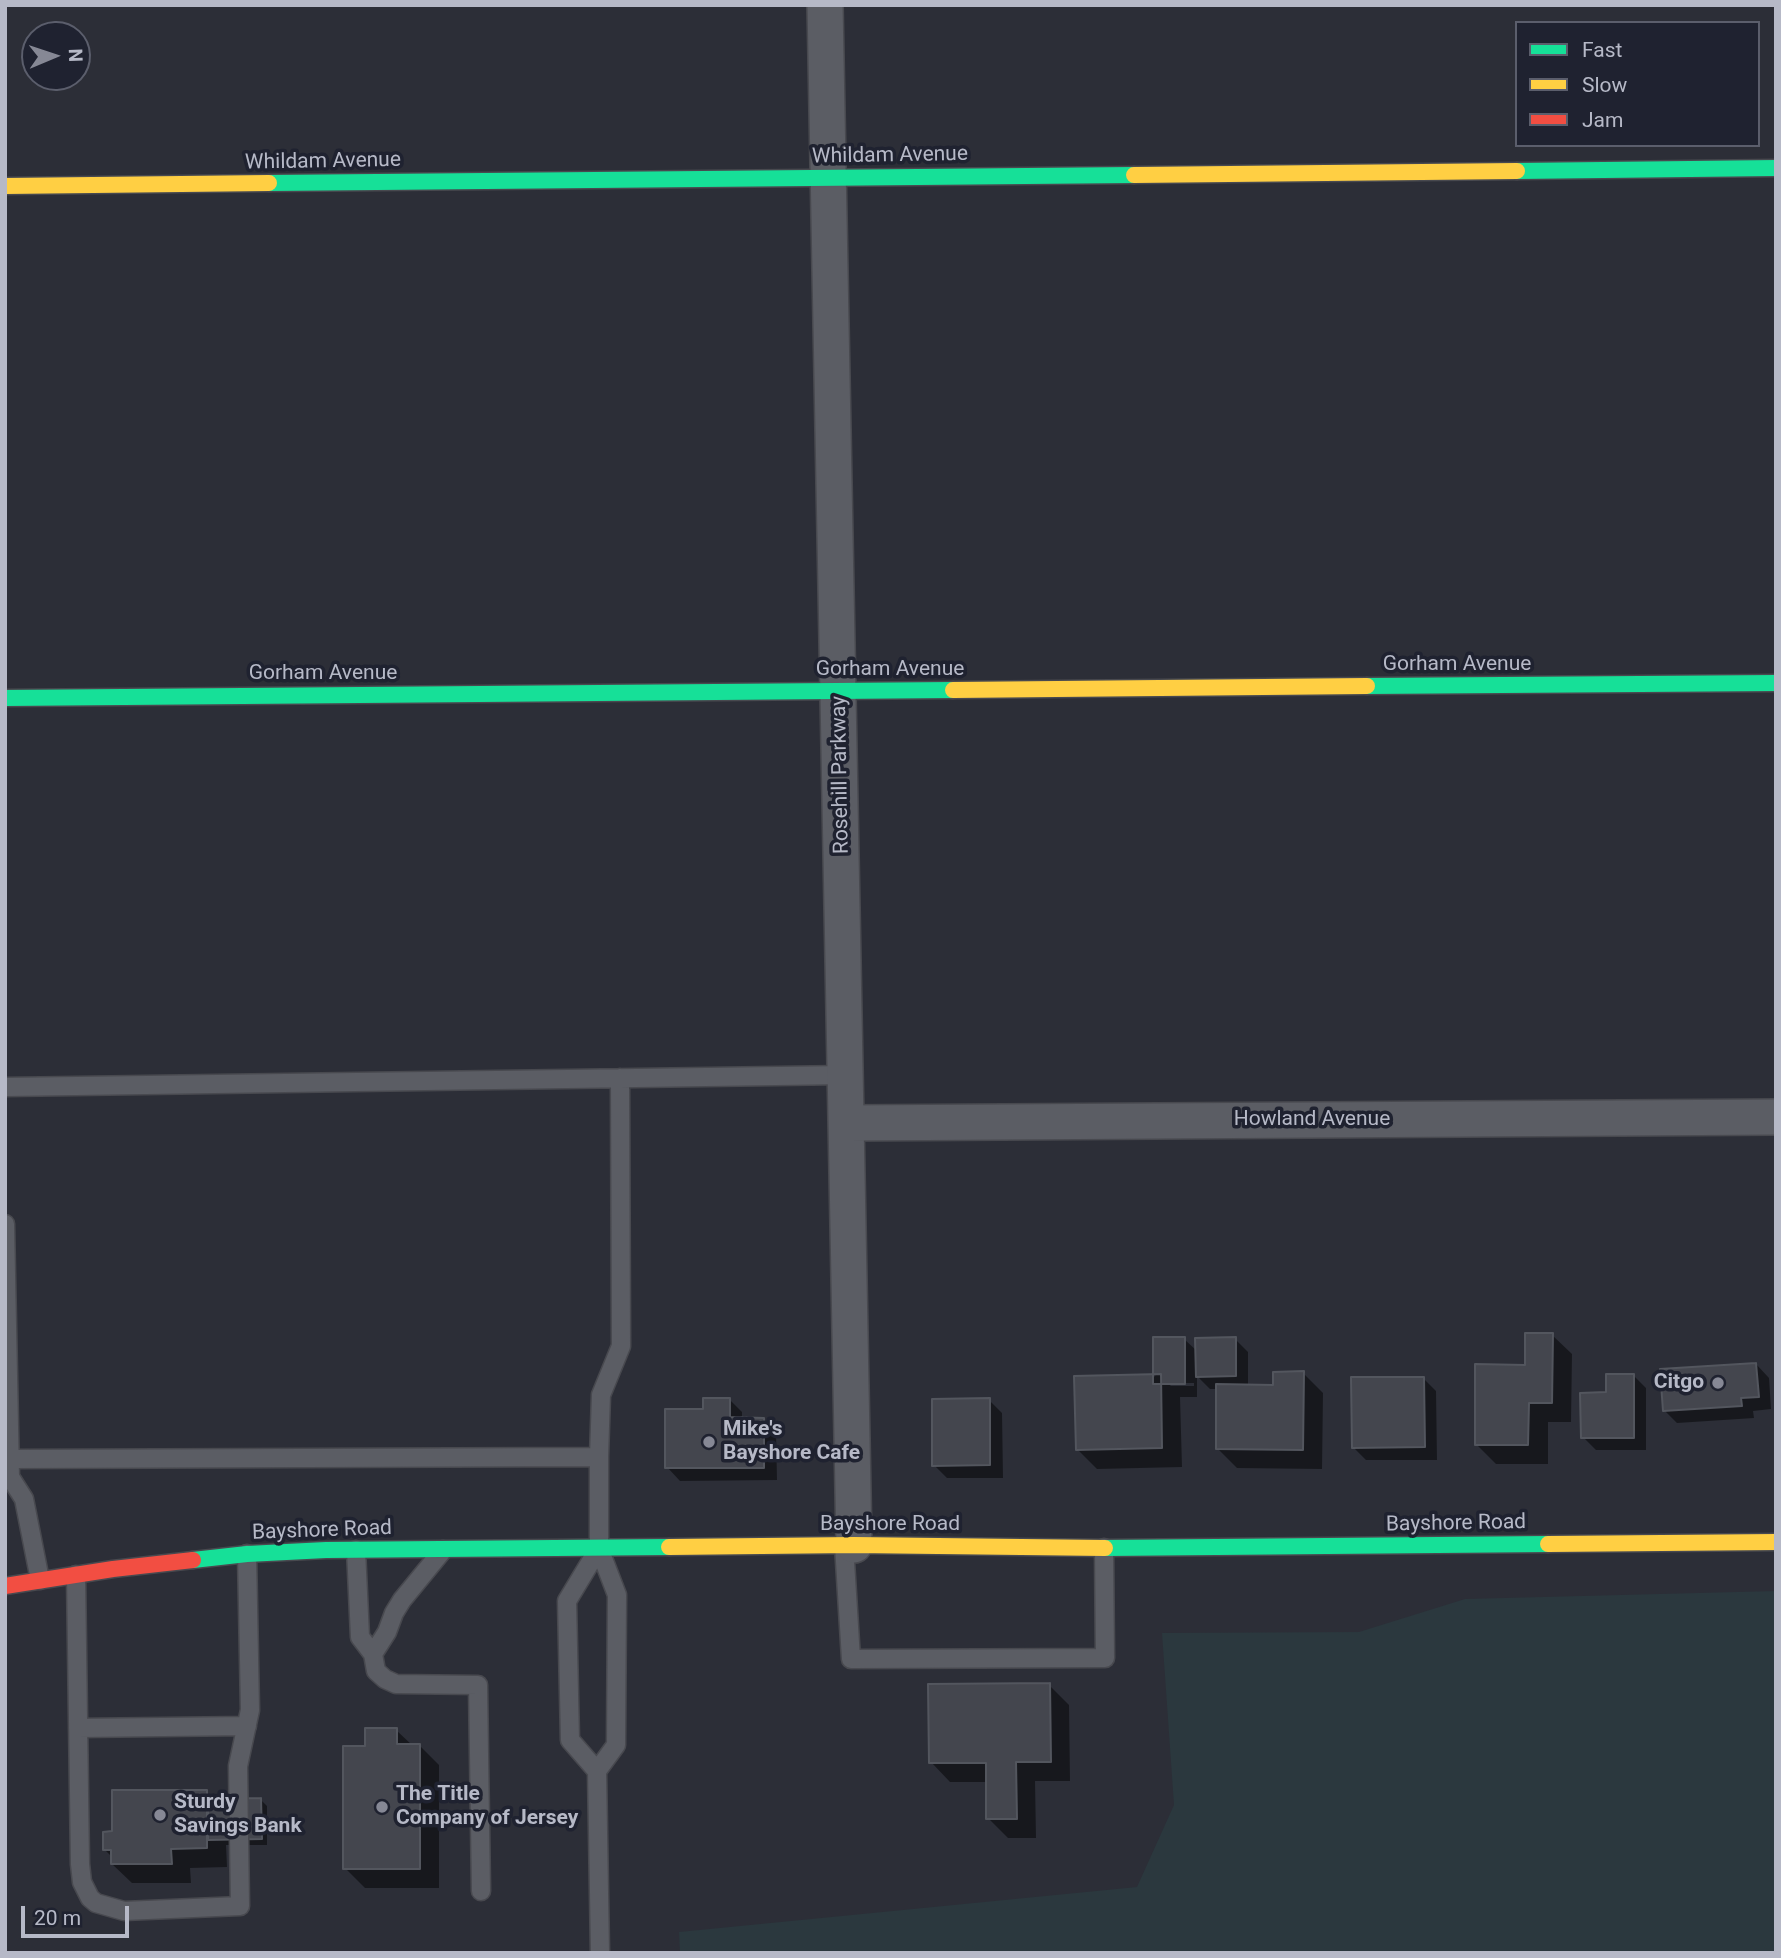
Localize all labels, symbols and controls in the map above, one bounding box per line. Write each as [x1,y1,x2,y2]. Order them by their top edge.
north arrow [21,21,91,91]
legend [1515,21,1760,147]
text: Fast [1582,38,1622,62]
text: N [64,48,87,62]
text: Slow [1582,73,1627,97]
text: Jam [1582,108,1623,132]
street label: Whildam Avenue [812,142,968,170]
street label: Whildam Avenue [245,148,401,176]
street label: Gorham Avenue [1383,652,1531,678]
street label: Gorham Avenue [816,657,964,683]
street label: Gorham Avenue [249,661,397,687]
street label: Rosehill Parkway [827,696,855,854]
street label: Howland Avenue [1234,1107,1390,1133]
place label: Citgo [1654,1370,1704,1396]
marker: Citgo [1710,1375,1726,1391]
place label: Mike's Bayshore Cafe [723,1417,860,1467]
marker: Mike's Bayshore Cafe [701,1434,717,1450]
street label: Bayshore Road [1386,1510,1526,1538]
street label: Bayshore Road [820,1512,960,1538]
street label: Bayshore Road [252,1516,392,1546]
place label: The Title Company of Jersey [396,1782,578,1832]
place label: Sturdy Savings Bank [174,1790,302,1840]
marker: The Title Company of Jersey [374,1799,390,1815]
marker: Sturdy Savings Bank [152,1807,168,1823]
scale bar [24,1892,133,1936]
text: 20 m [34,1906,81,1930]

